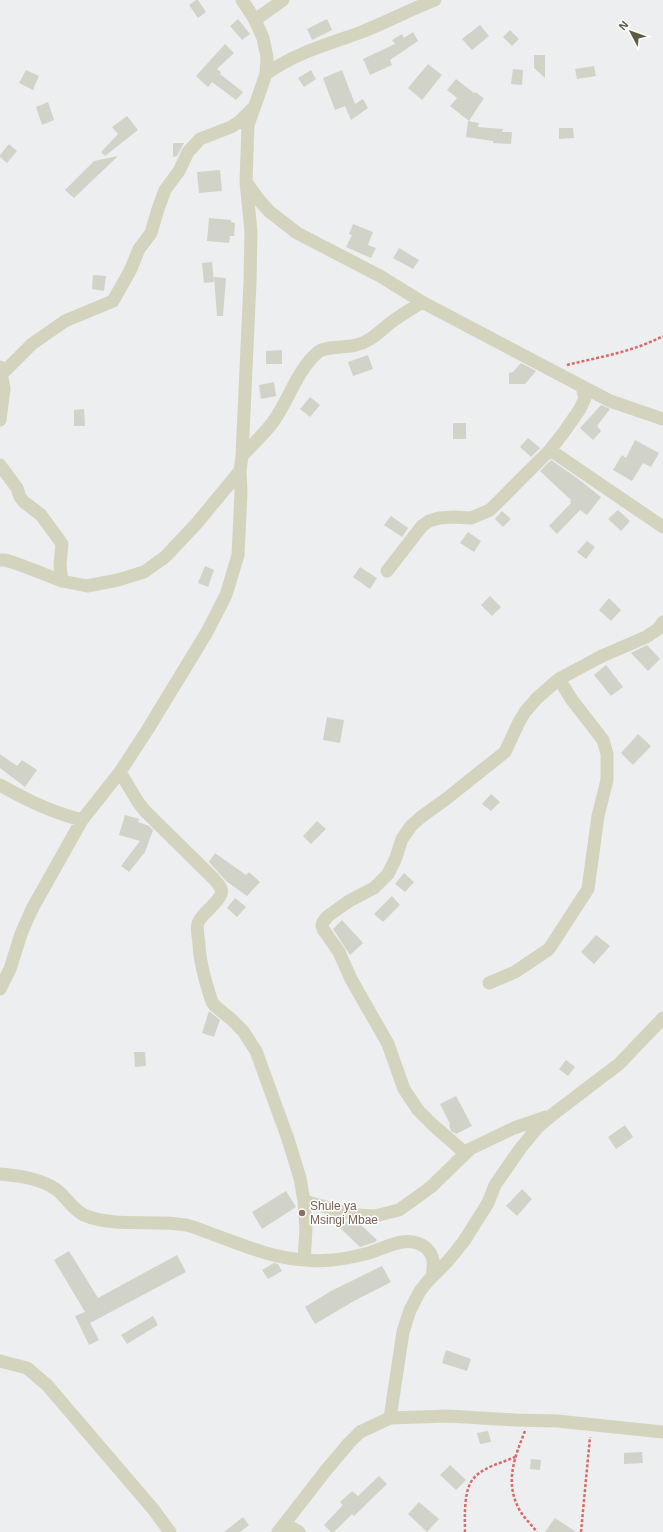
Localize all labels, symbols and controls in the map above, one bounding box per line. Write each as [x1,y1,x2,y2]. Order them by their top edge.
north arrow [611,12,651,52]
text: N [616,18,631,32]
place label: Shule ya Msingi Mbae [310,1199,378,1227]
marker: Shule ya Msingi Mbae [297,1208,307,1218]

